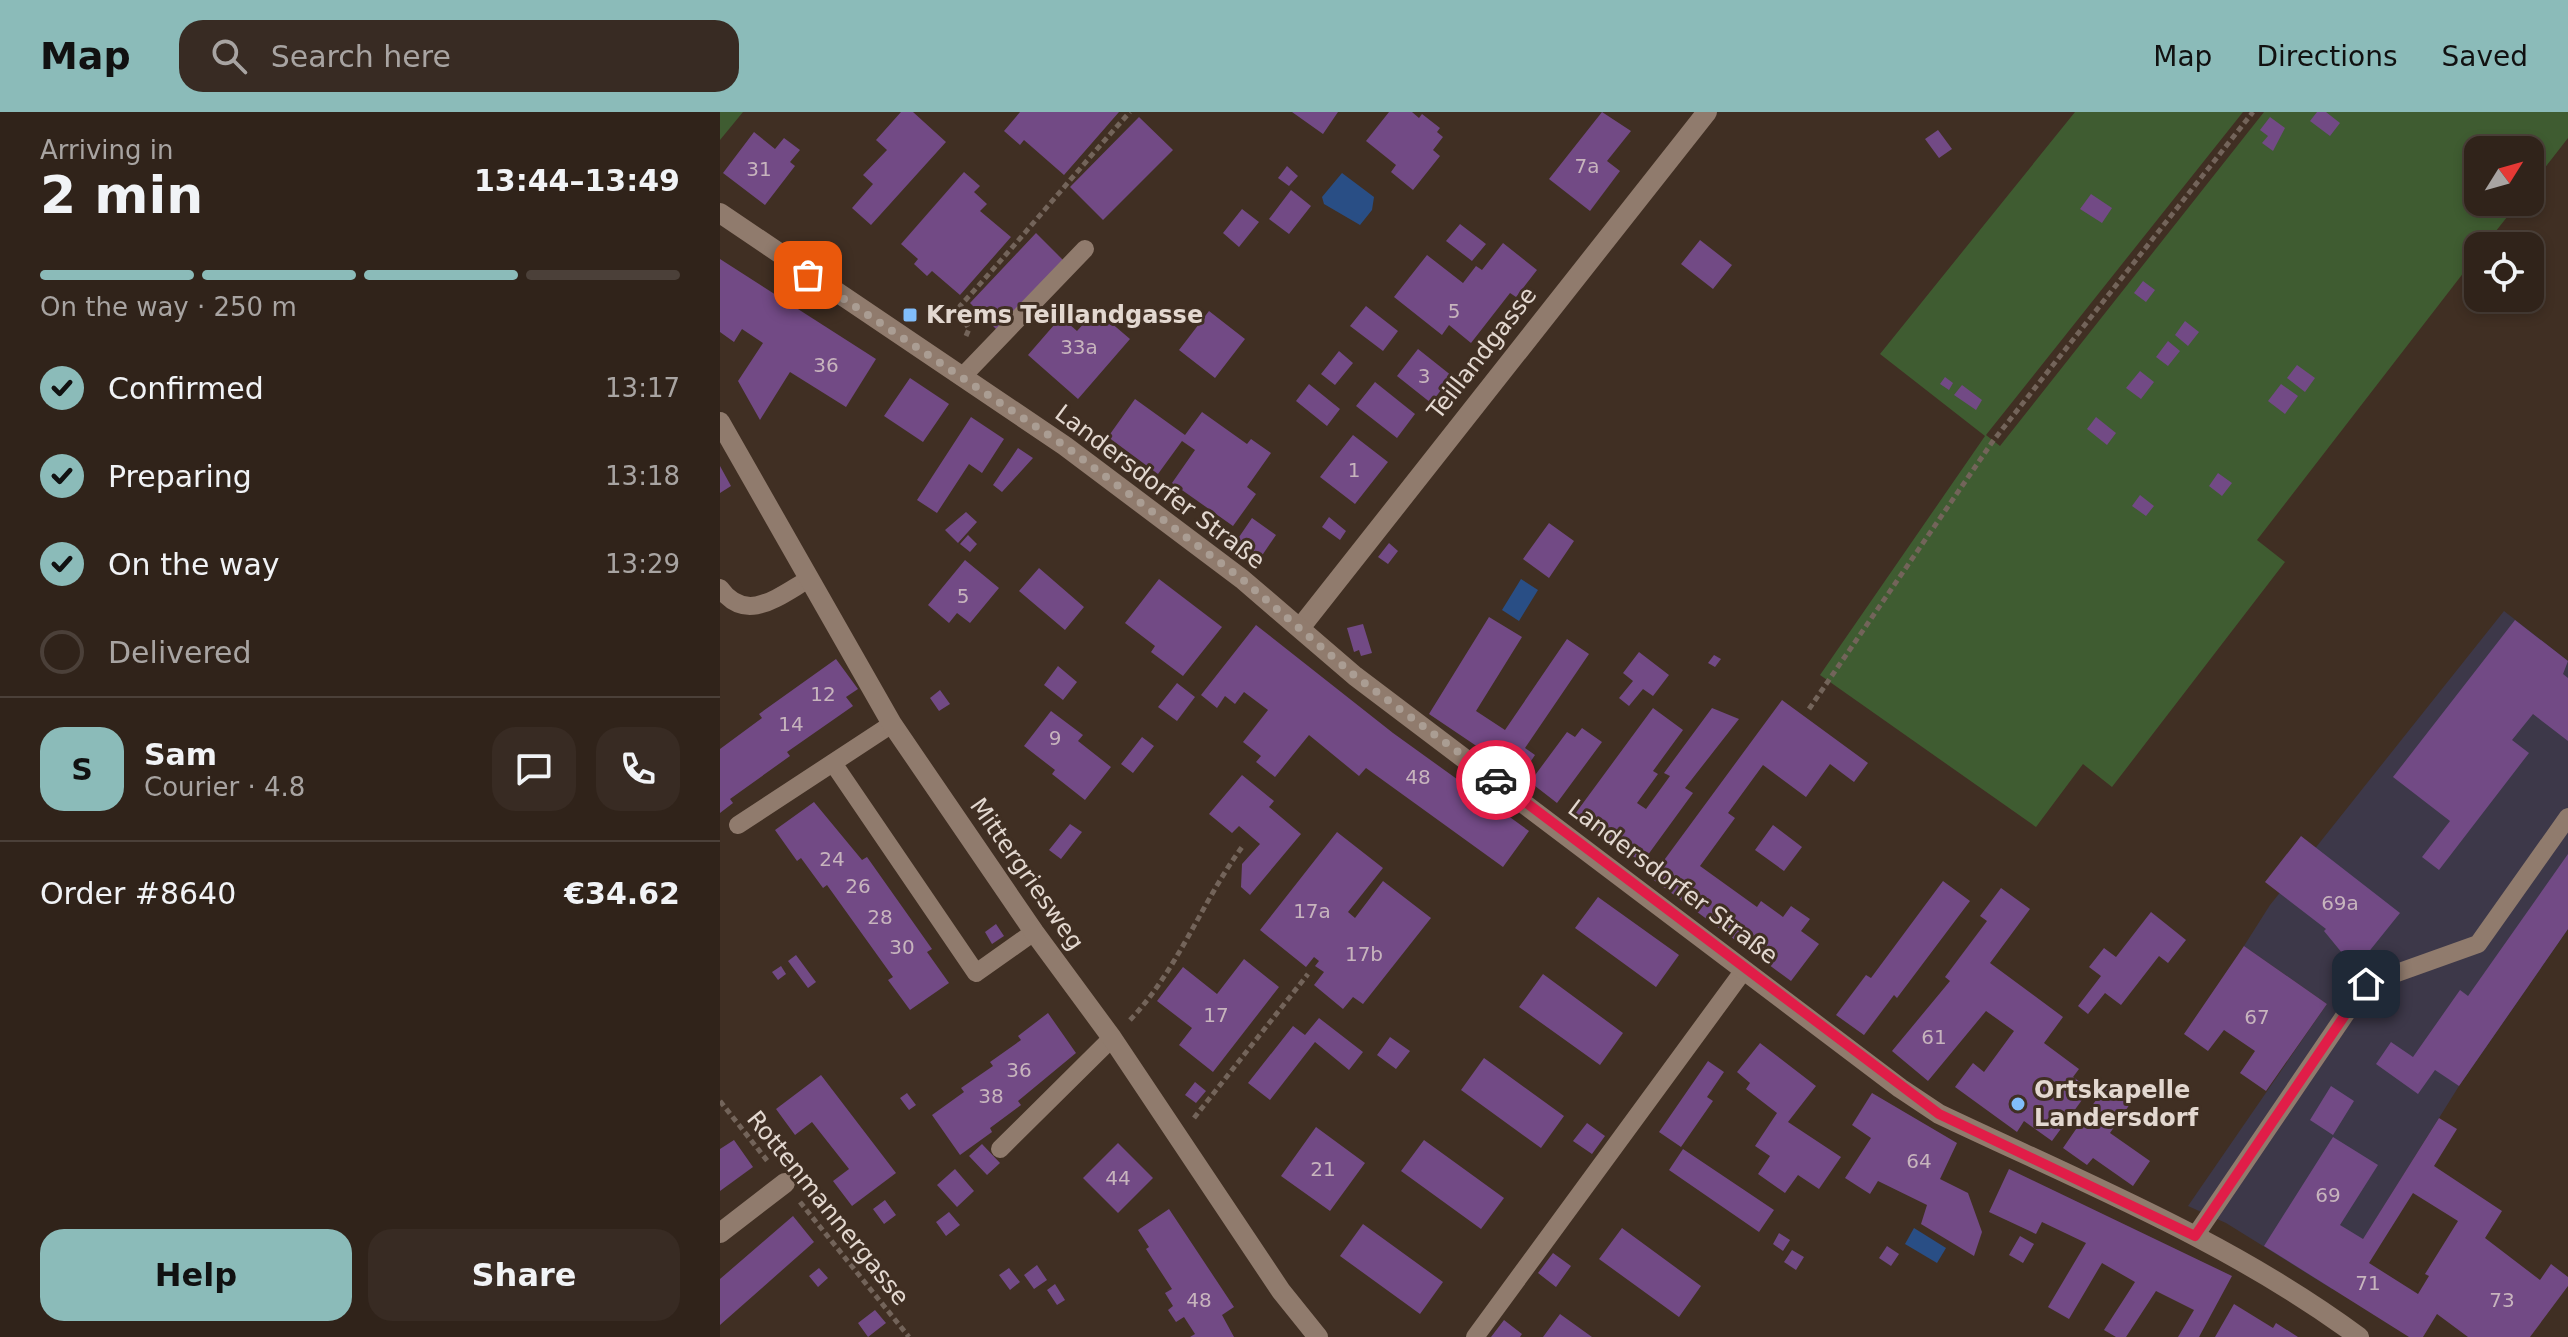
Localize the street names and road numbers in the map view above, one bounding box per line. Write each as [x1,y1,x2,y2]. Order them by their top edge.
street label: Teillandgasse [1421,281,1542,426]
street label: Landersdorfer Straße [1050,399,1270,575]
street label: Mittergriesweg [964,793,1090,955]
street label: Landersdorfer Straße [1563,794,1783,970]
street label: Rottenmannergasse [741,1105,915,1311]

